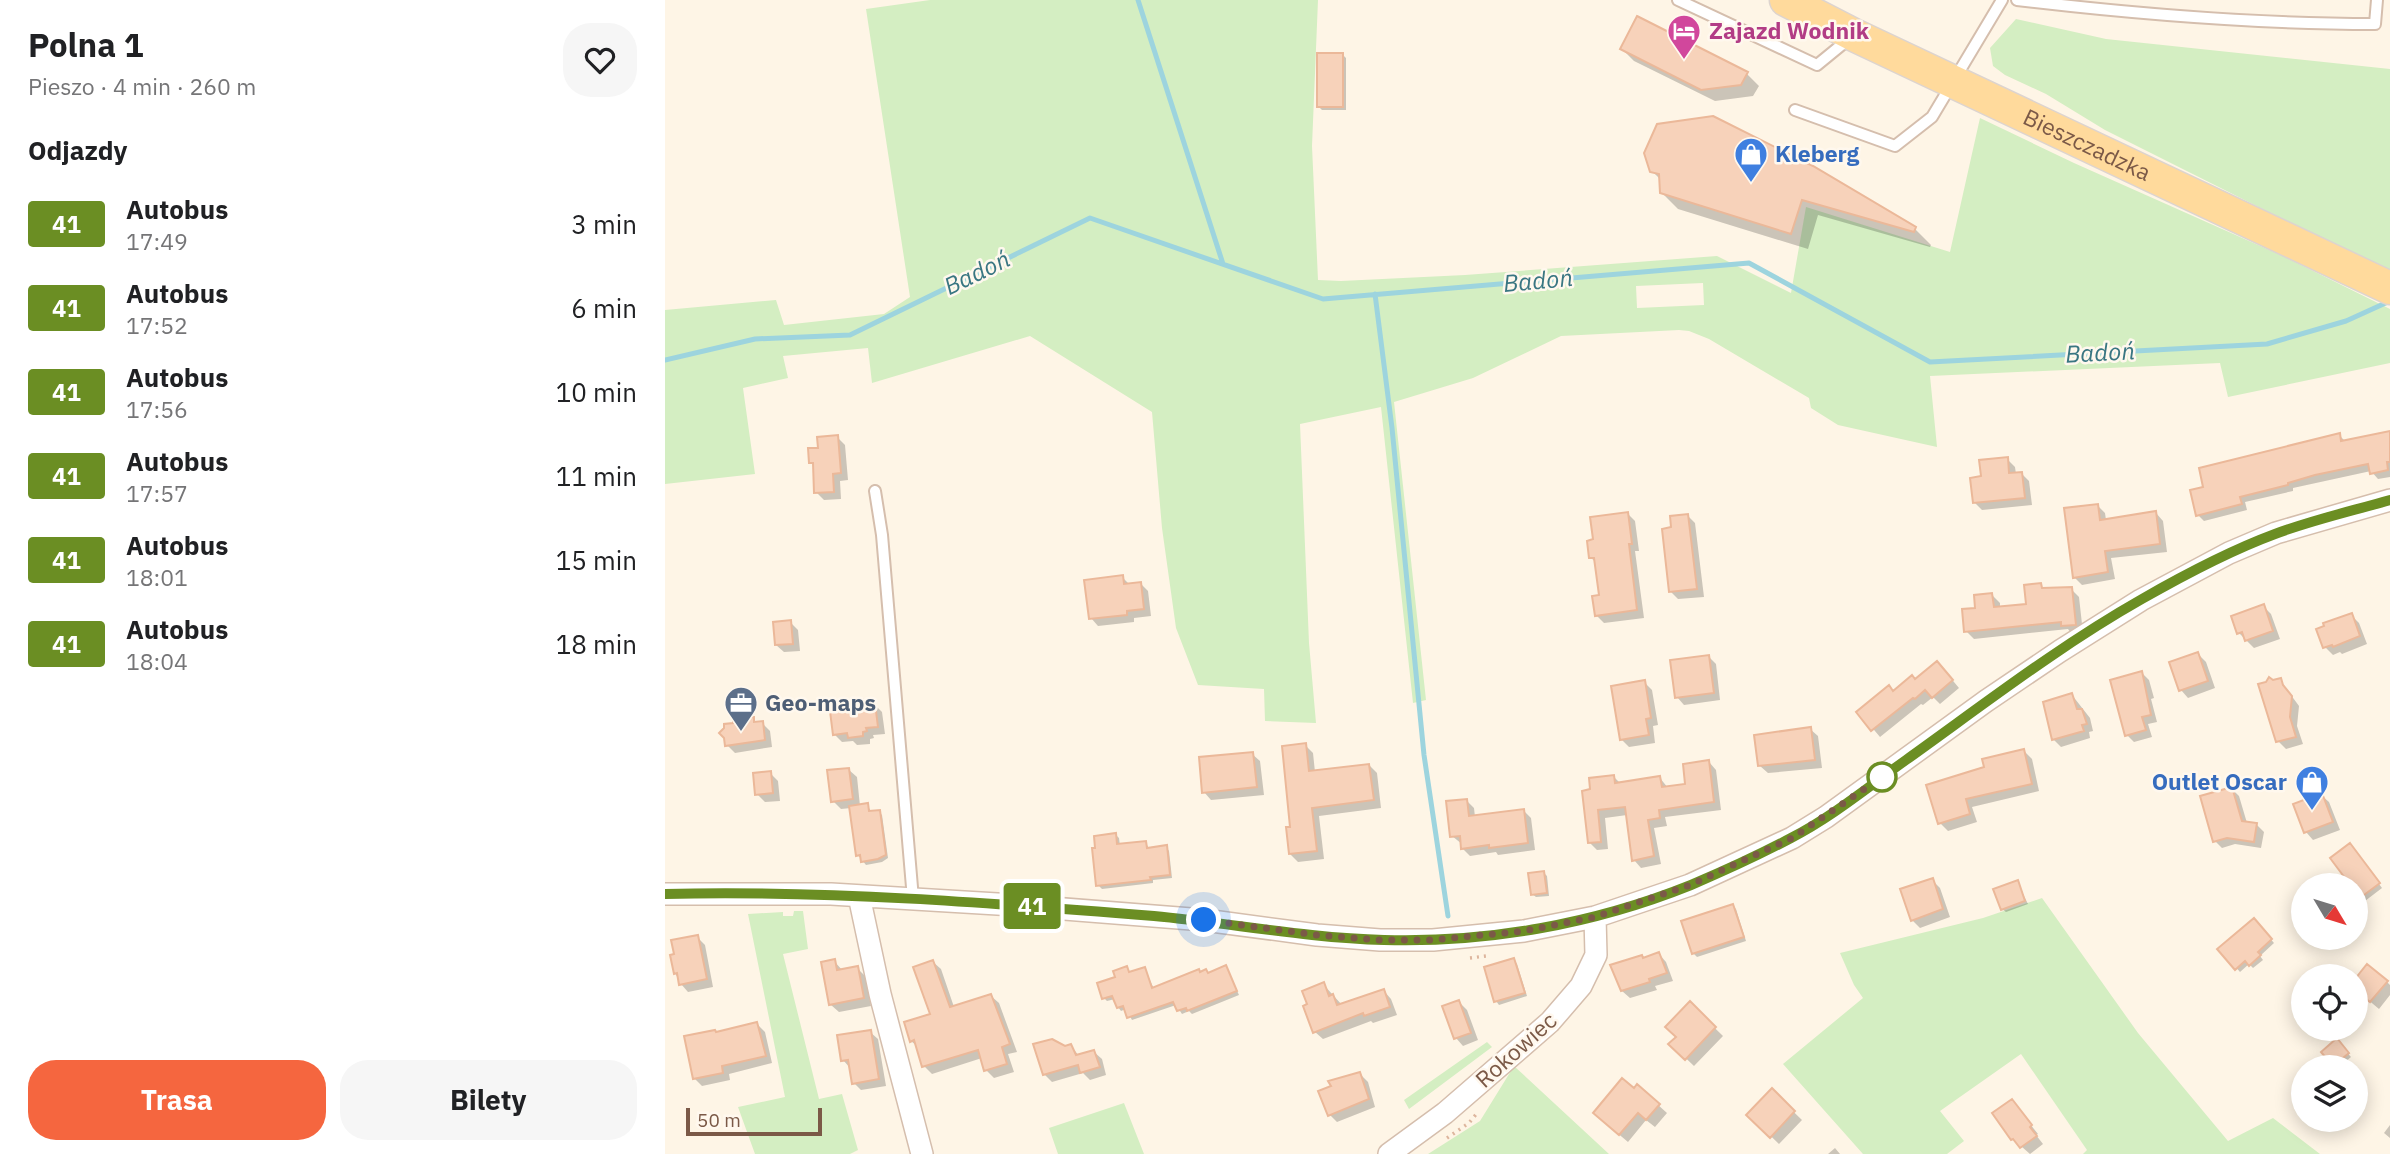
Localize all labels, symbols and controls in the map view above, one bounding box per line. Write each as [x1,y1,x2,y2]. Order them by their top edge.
hotel icon: Zajazd Wodnik [1665,12,1703,61]
place label: Zajazd Wodnik [1709,15,1870,45]
text: Polna 1 [28,23,144,66]
button: heart [563,23,637,97]
text: Pieszo · 4 min · 260 m [28,71,256,101]
street label: Bieszczadzka [2019,101,2156,187]
text: Odjazdy [28,133,128,167]
shop icon: Kleberg [1732,135,1770,184]
place label: Kleberg [1775,138,1860,168]
text: Autobus [126,192,228,226]
text: 3 min [571,207,637,241]
text: 41 [52,208,81,240]
text: 17:49 [126,226,188,256]
water label: Badoń [938,242,1015,302]
water label: Badoń [1502,261,1574,299]
text: Autobus [126,276,228,310]
text: 6 min [571,291,637,325]
text: 41 [52,292,81,324]
text: 17:52 [126,310,188,340]
water label: Badoń [2064,334,2136,370]
text: Autobus [126,360,228,394]
text: 10 min [556,375,637,409]
text: 41 [52,376,81,408]
text: 17:56 [126,394,188,424]
text: Autobus [126,444,228,478]
text: 11 min [556,459,637,493]
text: 41 [52,460,81,492]
text: 17:57 [126,478,188,508]
text: Autobus [126,528,228,562]
text: 15 min [556,543,637,577]
text: 41 [52,544,81,576]
text: 18:01 [126,562,188,592]
text: Autobus [126,612,228,646]
text: 18 min [556,627,637,661]
text: 41 [52,628,81,660]
text: 18:04 [126,646,188,676]
office icon: Geo-maps [722,684,760,733]
place label: Geo-maps [765,687,876,717]
unlabelled marker [1867,762,1897,792]
shop icon: Outlet Oscar [2293,763,2331,812]
place label: Outlet Oscar [2152,766,2287,796]
north arrow [2291,873,2368,950]
map controls [2291,873,2368,1132]
line badge: 41 [1001,883,1063,929]
text: 41 [1018,890,1046,922]
your location [1186,902,1221,937]
button: locate [2291,964,2368,1041]
street label: Rokowiec [1468,1005,1562,1094]
button: layers [2291,1055,2368,1132]
button: Trasa [28,1060,326,1140]
button: Bilety [340,1060,637,1140]
scale bar [686,1105,823,1137]
text: 50 m [697,1108,741,1132]

